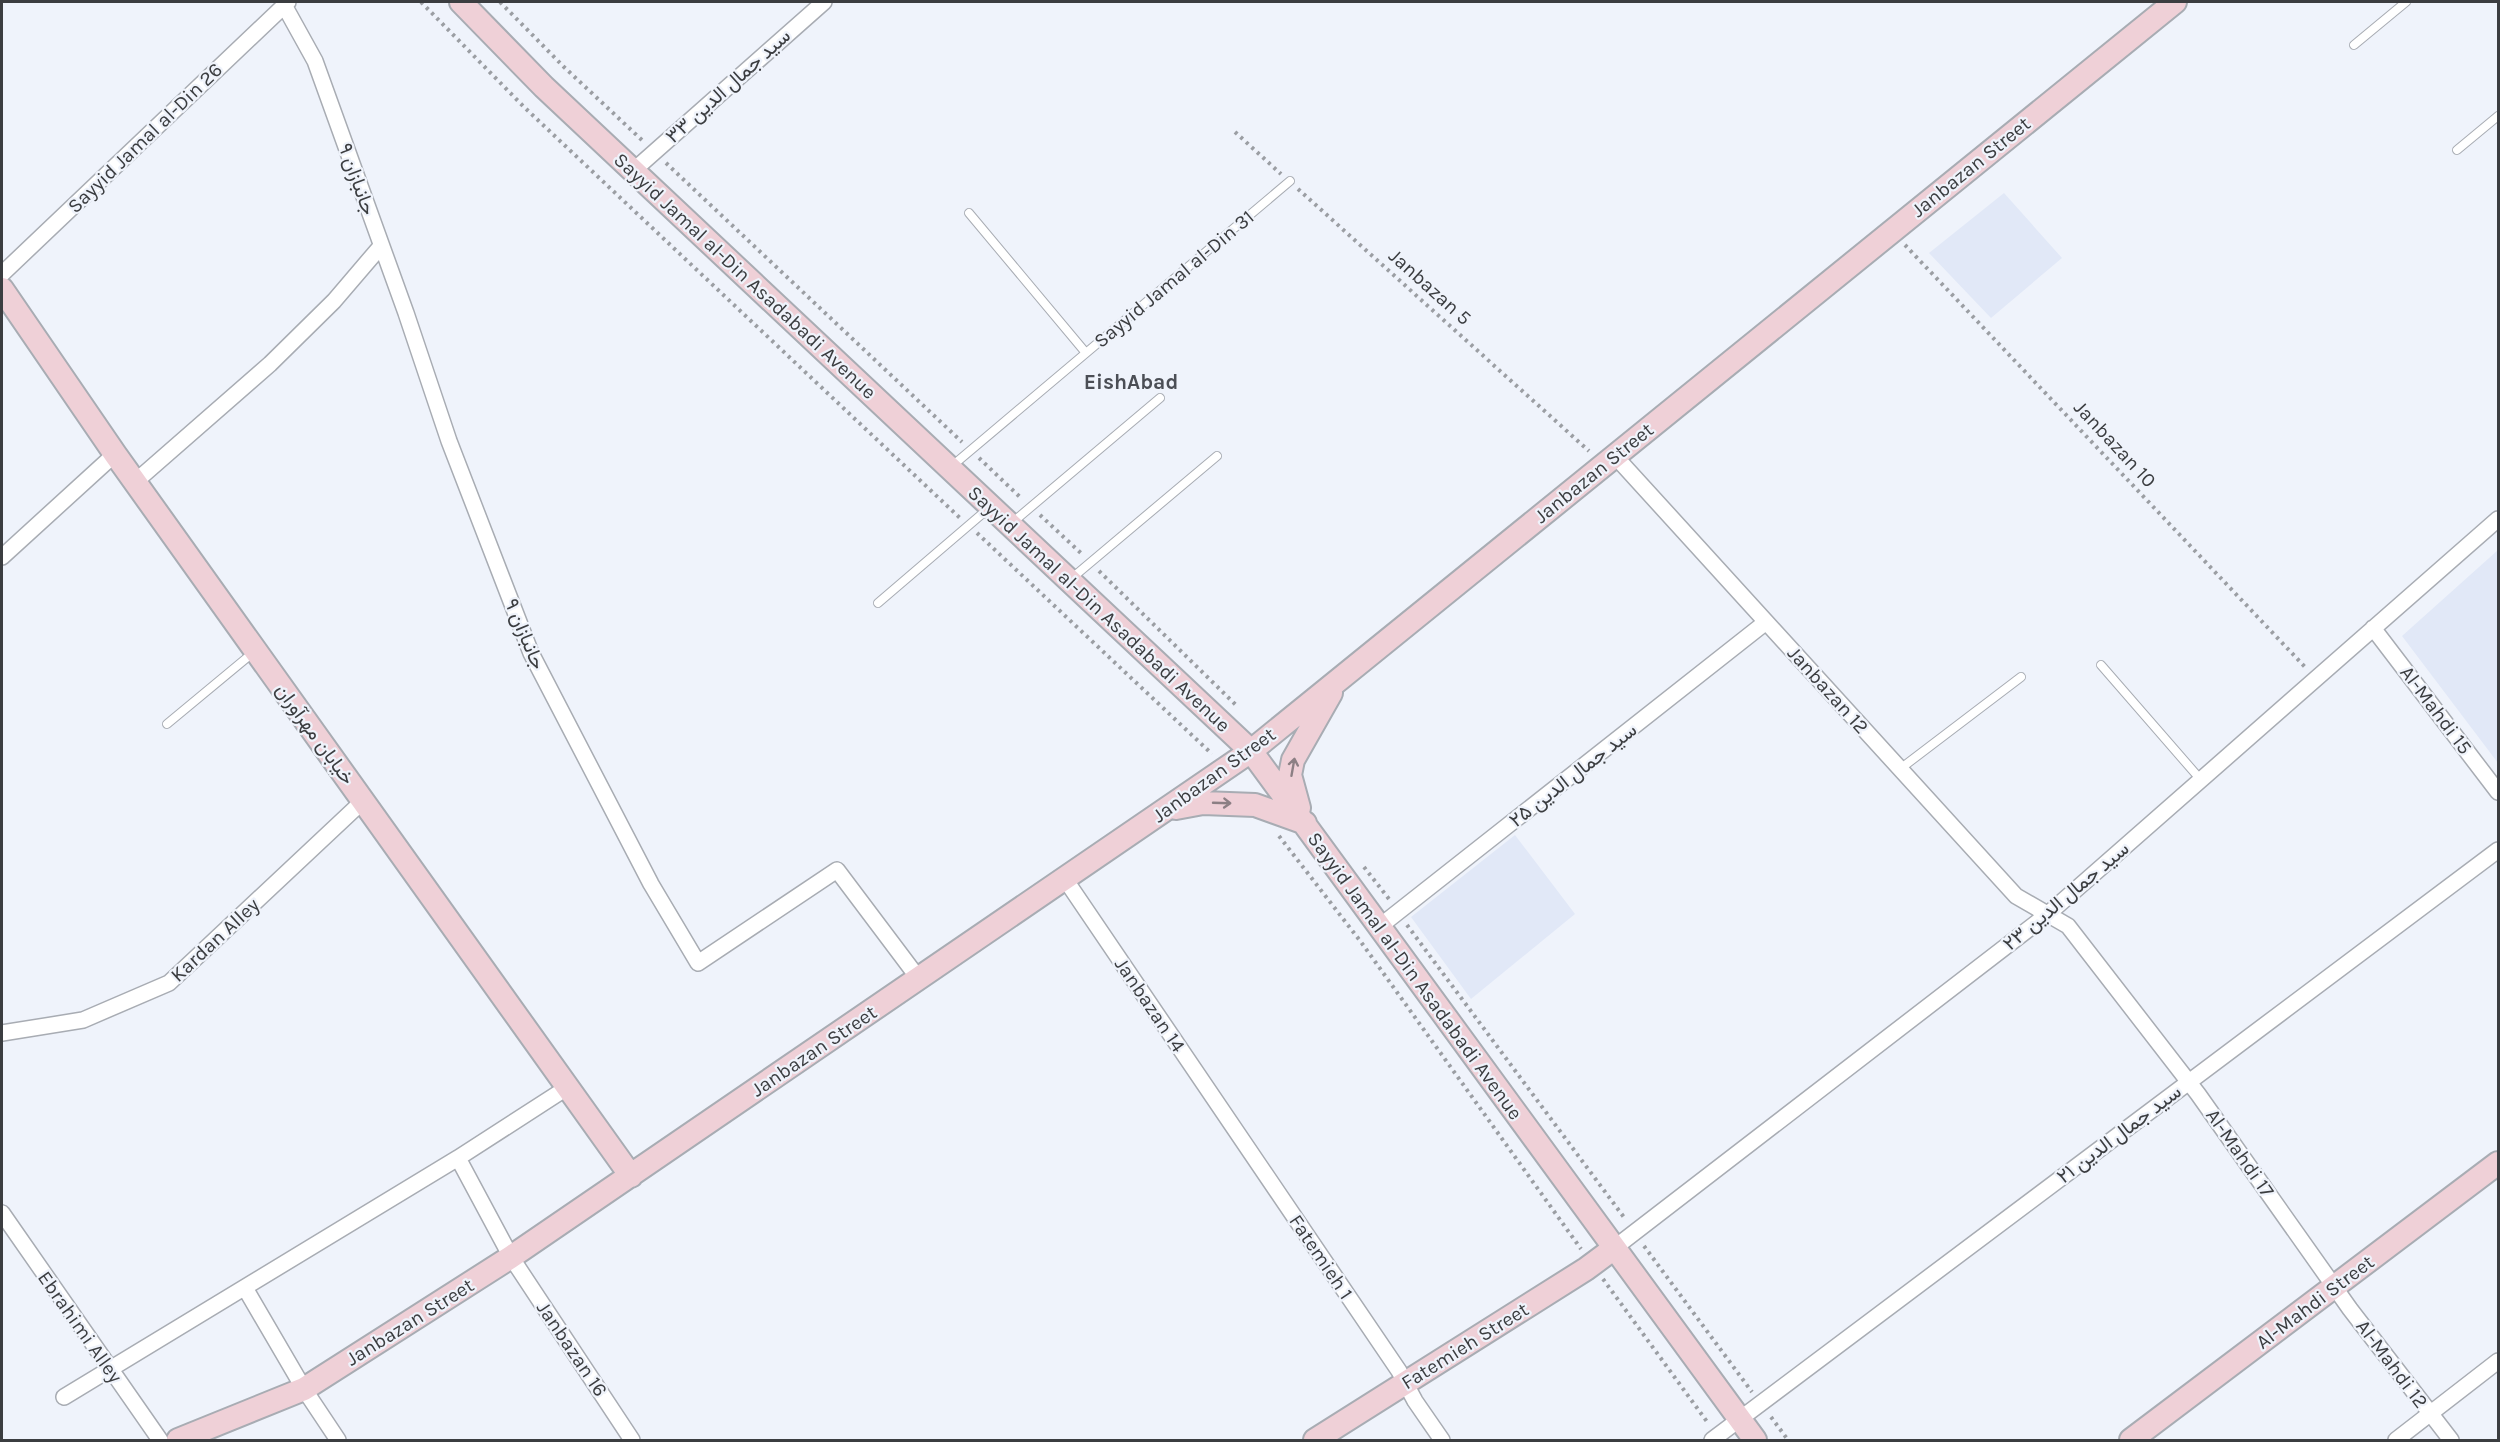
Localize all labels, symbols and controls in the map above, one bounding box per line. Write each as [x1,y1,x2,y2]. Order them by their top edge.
street label: سید جمال الدین ۳۳ [661,24,795,148]
street label: Sayyid Jamal al-Din 26 [63,58,227,218]
street label: Janbazan Street [1907,112,2035,222]
street label: جانبازان ۹ [333,140,381,218]
street label: Sayyid Jamal al-Din Asadabadi Avenue [609,148,881,404]
street label: Sayyid Jamal al-Din 31 [1089,205,1259,353]
street label: Janbazan 5 [1384,244,1476,330]
district label: EishAbad [1084,370,1178,394]
street label: Janbazan 10 [2069,396,2161,492]
street label: Janbazan Street [1530,418,1658,528]
street label: Sayyid Jamal al-Din Asadabadi Avenue [963,481,1235,737]
street label: جانبازان ۹ [499,595,550,673]
street label: Janbazan 12 [1783,642,1873,738]
street label: Al-Mahdi 15 [2395,661,2477,759]
street label: خیابان مهرآوران [270,679,359,790]
street label: سید جمال الدین ۲۵ [1505,718,1641,832]
street label: Janbazan Street [1148,722,1280,827]
one-way arrow [1287,758,1298,778]
one-way arrow [1211,798,1231,809]
street label: Sayyid Jamal al-Din Asadabadi Avenue [1303,828,1527,1124]
street label: سید جمال الدین ۲۳ [1999,837,2133,955]
street label: Kardan Alley [166,893,264,987]
street label: Janbazan 14 [1110,953,1190,1057]
street label: Janbazan Street [747,1000,881,1101]
street label: سید جمال الدین ۲۱ [2052,1080,2186,1188]
street label: Al-Mahdi 17 [2201,1104,2279,1202]
street label: Fatemieh 1 [1284,1210,1358,1304]
street label: Al-Mahdi Street [2252,1250,2379,1354]
street label: Ebrahimi Alley [33,1267,127,1387]
street label: Janbazan Street [342,1273,479,1370]
street label: Janbazan 16 [532,1297,612,1401]
street label: Fatemieh Street [1397,1297,1533,1394]
street label: Al-Mahdi 12 [2351,1315,2433,1413]

